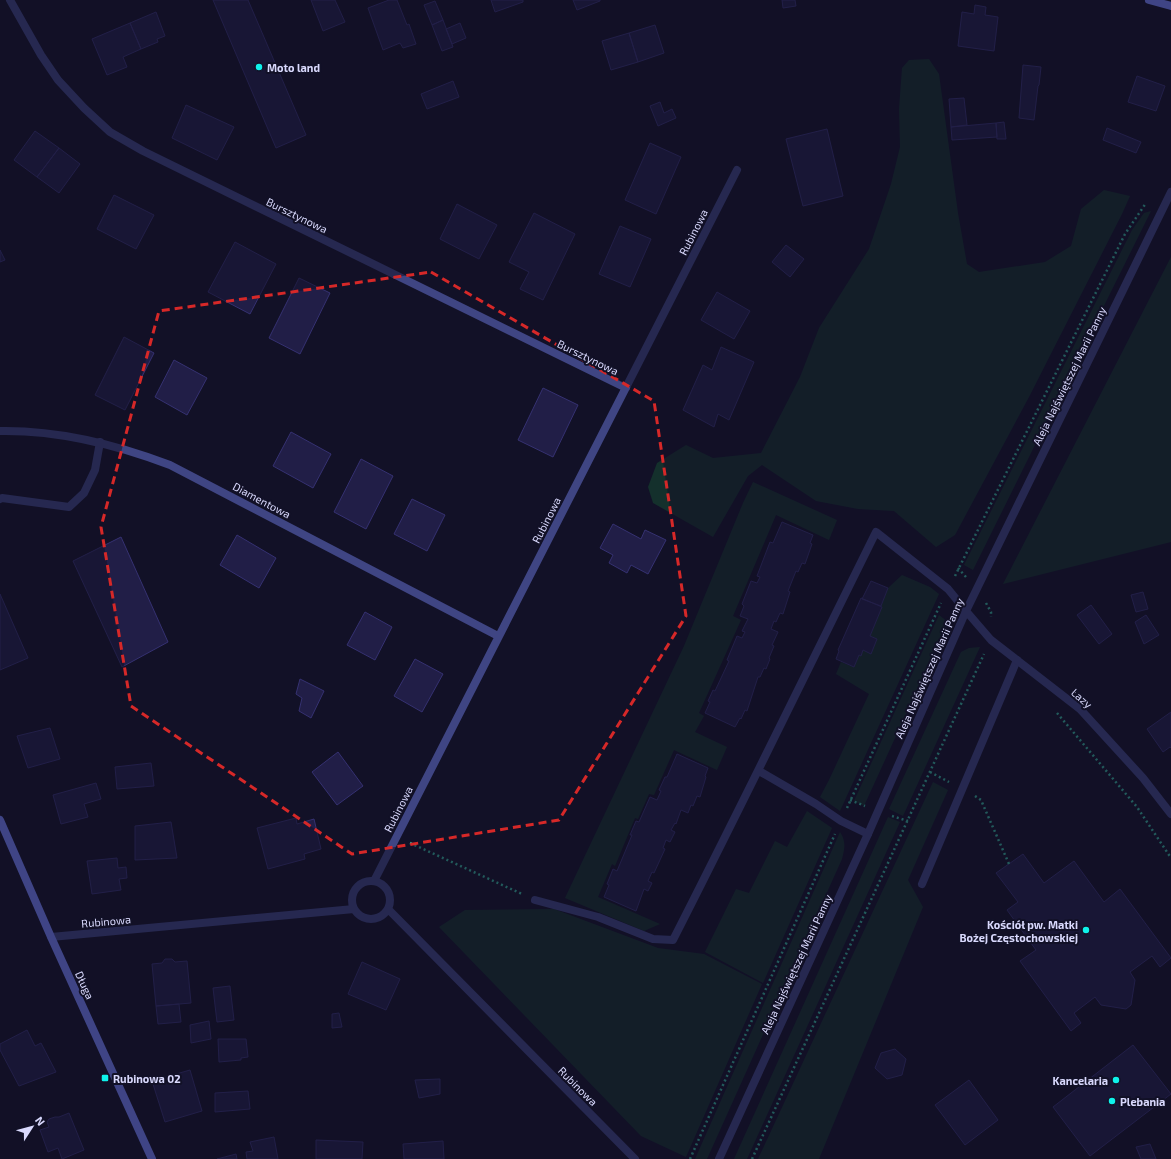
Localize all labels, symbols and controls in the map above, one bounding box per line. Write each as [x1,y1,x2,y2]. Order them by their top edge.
place label: Moto land [267,61,320,74]
marker: Moto land [254,62,264,72]
street label: Bursztynowa [264,195,330,235]
street label: Rubinowa [676,207,710,257]
street label: Aleja Najświętszej Marii Panny [1030,304,1109,448]
street label: Bursztynowa [555,337,621,377]
street label: Diamentowa [231,479,293,521]
street label: Rubinowa [529,495,563,545]
street label: Aleja Najświętszej Marii Panny [892,595,967,741]
street label: Łazy [1069,685,1095,711]
street label: Rubinowa [381,784,415,834]
street label: Aleja Najświętszej Marii Panny [758,892,835,1036]
street label: Rubinowa [81,912,131,930]
place label: Kościół pw. Matki Bożej Częstochowskiej [960,918,1078,945]
marker: Kościół pw. Matki Bożej Częstochowskiej [1081,925,1091,935]
street label: Długa [73,969,97,1001]
street label: Rubinowa [556,1064,600,1108]
place label: Rubinowa 02 [113,1072,181,1085]
marker: Rubinowa 02 [100,1073,110,1083]
place label: Kancelaria [1053,1074,1108,1087]
marker: Kancelaria [1111,1075,1121,1085]
place label: Plebania [1120,1095,1165,1108]
marker: Plebania [1107,1096,1117,1106]
north arrow [12,1107,52,1147]
text: N [33,1114,48,1128]

